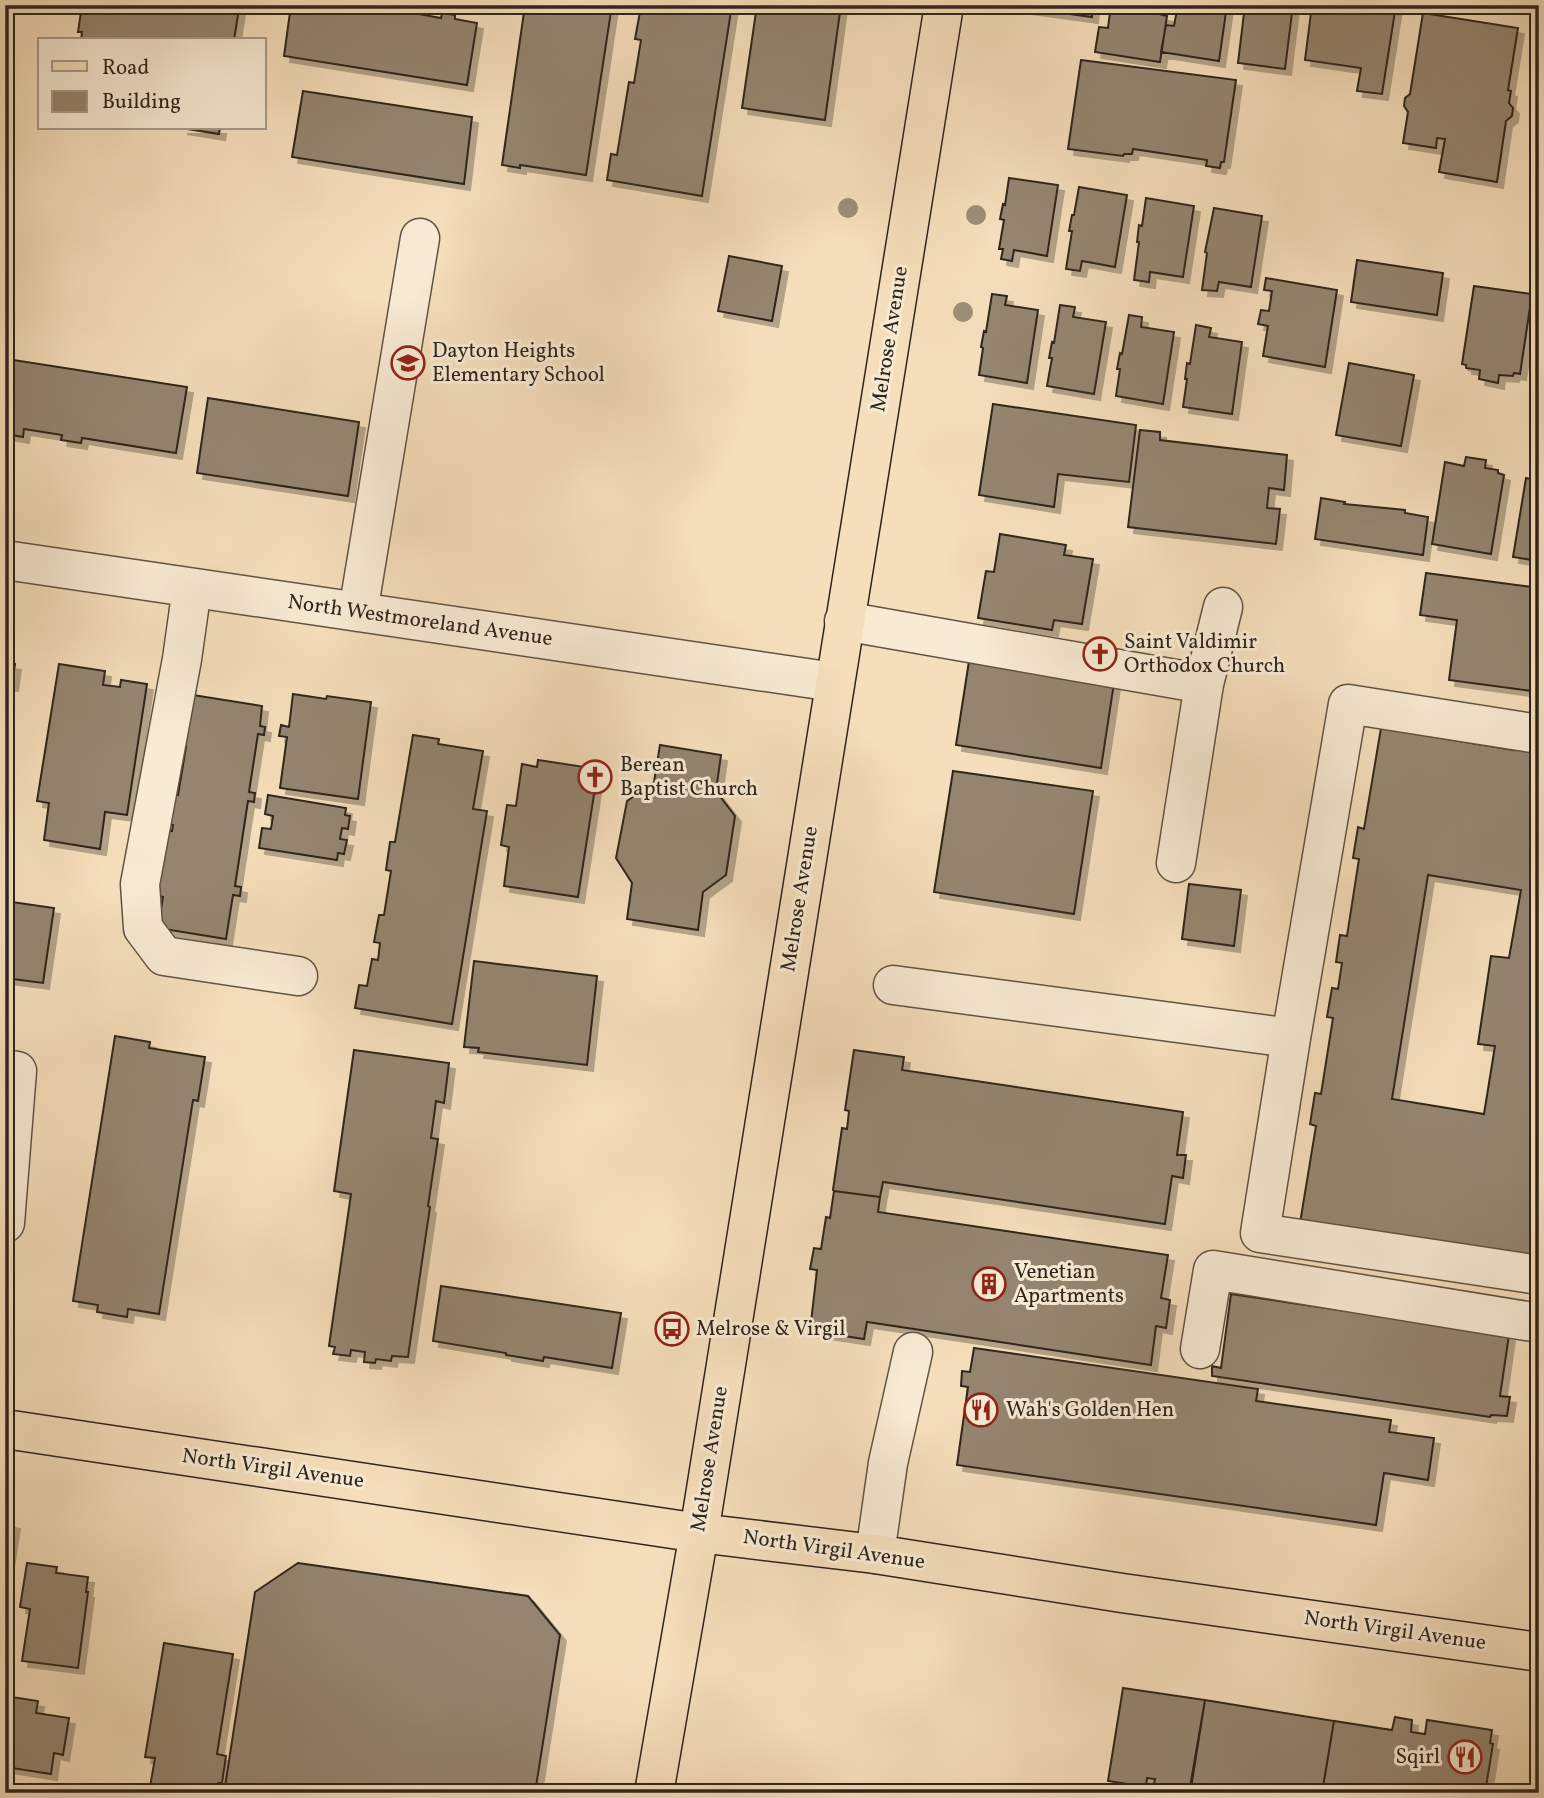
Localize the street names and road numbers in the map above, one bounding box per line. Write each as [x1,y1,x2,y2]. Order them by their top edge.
street label: Melrose Avenue [864,264,916,414]
street label: North Westmoreland Avenue [286,588,554,654]
street label: Melrose Avenue [774,824,826,974]
street label: Melrose Avenue [684,1384,736,1534]
street label: North Virgil Avenue [180,1442,366,1496]
street label: North Virgil Avenue [741,1523,927,1577]
street label: North Virgil Avenue [1302,1604,1488,1658]

